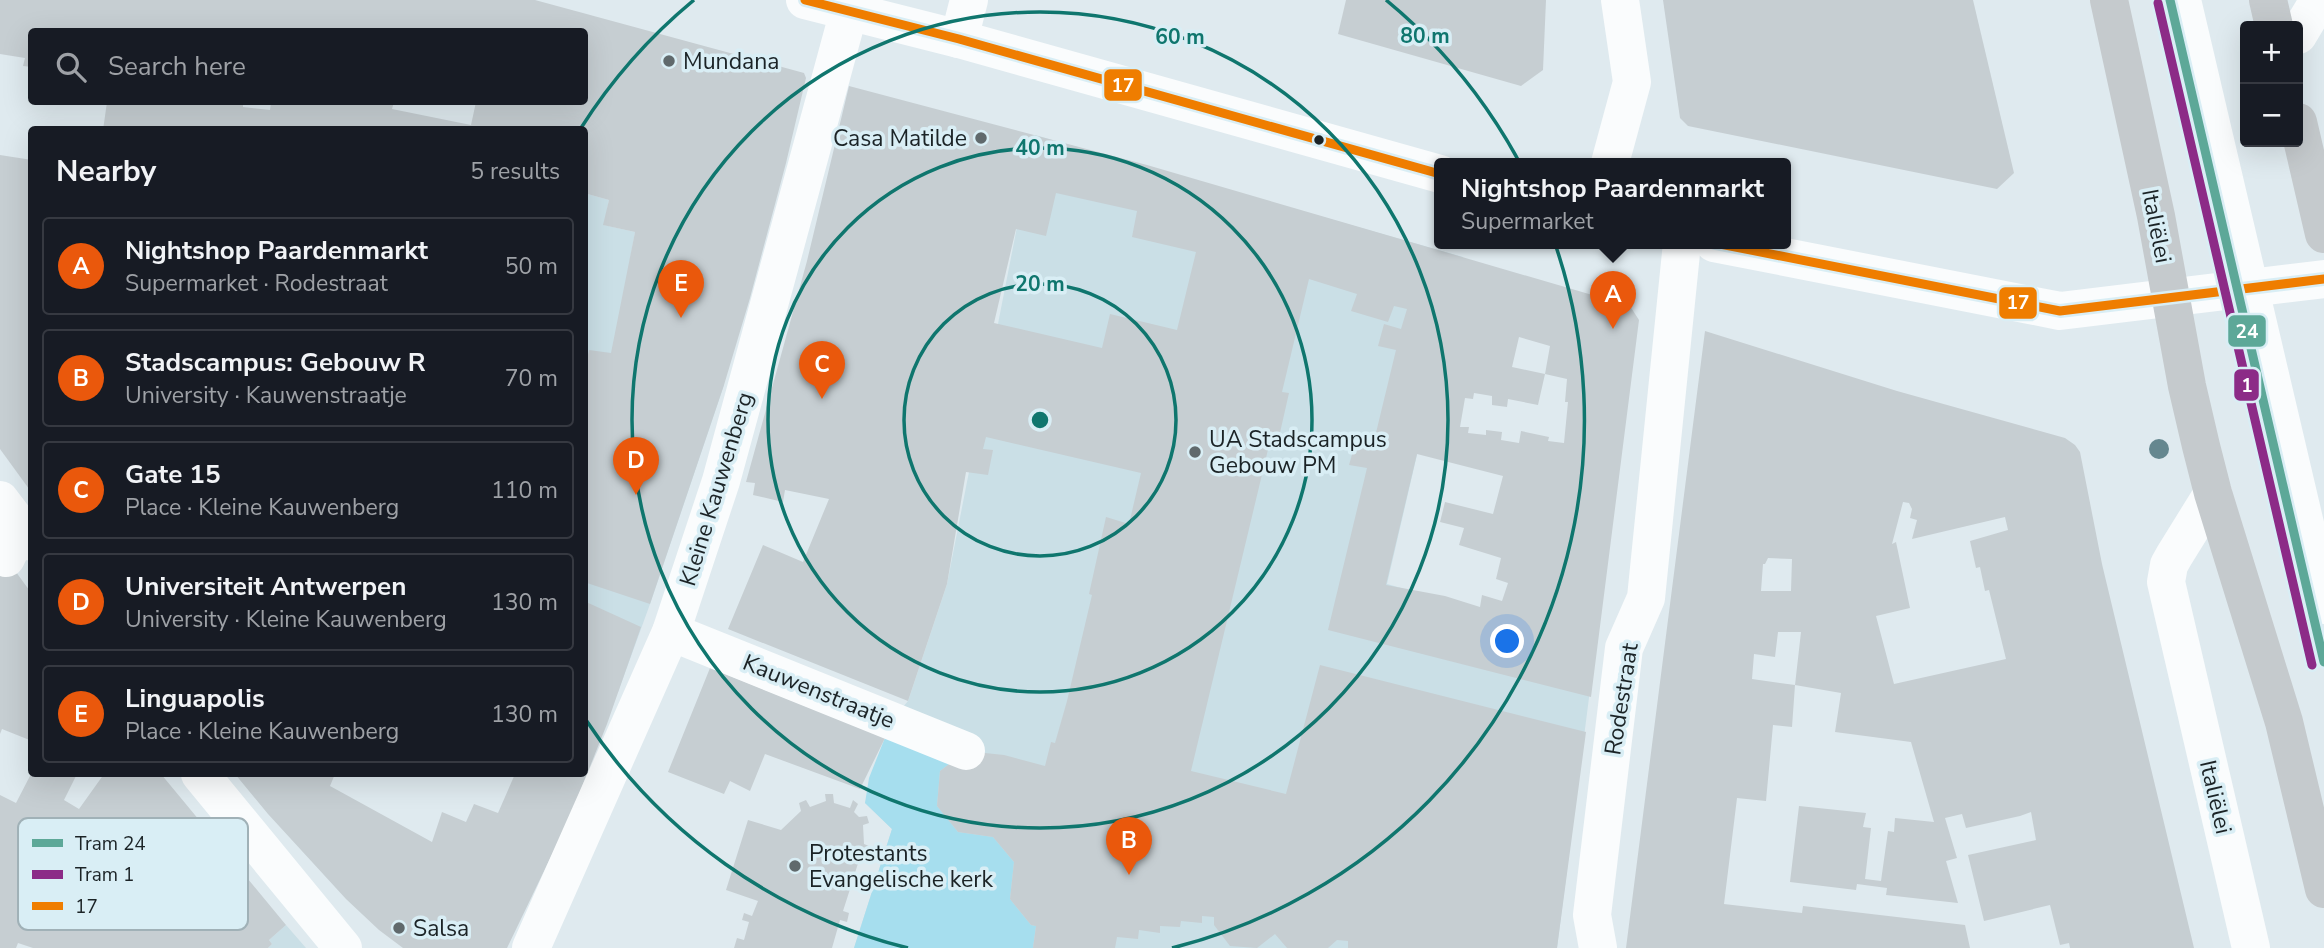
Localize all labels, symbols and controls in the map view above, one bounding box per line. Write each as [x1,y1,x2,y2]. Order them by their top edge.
map controls [2240,21,2303,147]
button: + [2240,21,2303,84]
text: 80 m [1400,22,1450,50]
text: 60 m [1155,23,1205,51]
search box [28,28,588,105]
place label: Mundana [683,46,780,77]
icon: search [52,48,90,86]
text: Search here [108,49,246,84]
marker: Mundana [661,53,677,69]
line badge: 17 [1103,68,1143,102]
text: 17 [1112,73,1134,99]
button: − [2240,84,2303,147]
place label: Casa Matilde [833,123,967,154]
marker: Casa Matilde [973,130,989,146]
unlabelled marker [1312,133,1326,147]
text: 40 m [1015,134,1065,162]
text: Nearby [56,151,156,192]
text: 5 results [470,156,560,187]
popup [1434,158,1791,249]
text: Nightshop Paardenmarkt [1461,171,1764,206]
street label: Italiëlei [2134,186,2179,266]
text: Supermarket [1461,206,1594,237]
text: Nightshop Paardenmarkt [125,233,428,268]
text: A [72,251,90,282]
text: 50 m [505,251,558,282]
pin: E [658,260,704,318]
text: Supermarket · Rodestraat [125,268,388,299]
text: 20 m [1015,270,1065,298]
pin: A [1590,271,1636,329]
line badge: 17 [1998,286,2038,320]
text: 17 [2007,290,2029,316]
line badge: 24 [2227,314,2267,348]
text: 24 [2236,319,2258,345]
pin: C [799,341,845,399]
text: Stadscampus: Gebouw R [125,345,426,380]
text: B [73,363,89,394]
text: 70 m [505,363,558,394]
line badge: 1 [2233,368,2260,402]
text: 1 [2241,373,2253,399]
text: University · Kauwenstraatje [125,380,407,411]
street label: Kleine Kauwenberg [672,388,761,590]
centre of rings [1028,408,1052,432]
place label: UA Stadscampus Gebouw PM [1209,424,1387,481]
pin: D [613,437,659,495]
marker: UA Stadscampus Gebouw PM [1187,444,1203,460]
text: Gate 15 [125,457,221,492]
text: C [73,475,89,506]
text: 110 m [491,475,558,506]
text: Place · Kleine Kauwenberg [125,492,399,523]
text: Universiteit Antwerpen [125,569,406,604]
text: D [72,587,90,618]
text: 130 m [491,587,558,618]
text: University · Kleine Kauwenberg [125,604,447,635]
your location [1490,624,1524,658]
street label: Rodestraat [1597,640,1646,757]
street label: Kauwenstraatje [738,647,899,736]
text: Linguapolis [125,681,265,716]
text: E [74,699,88,730]
text: 130 m [491,699,558,730]
text: Place · Kleine Kauwenberg [125,716,399,747]
street label: Italiëlei [2192,757,2239,837]
pin: B [1106,817,1152,875]
legend [18,818,248,930]
text: Tram 24 [75,831,146,857]
place label: Protestants Evangelische kerk [809,838,994,895]
marker: Protestants Evangelische kerk [787,858,803,874]
text: Tram 1 [75,862,134,888]
text: 17 [75,894,98,920]
place label: Salsa [413,913,469,944]
marker: Salsa [391,920,407,936]

